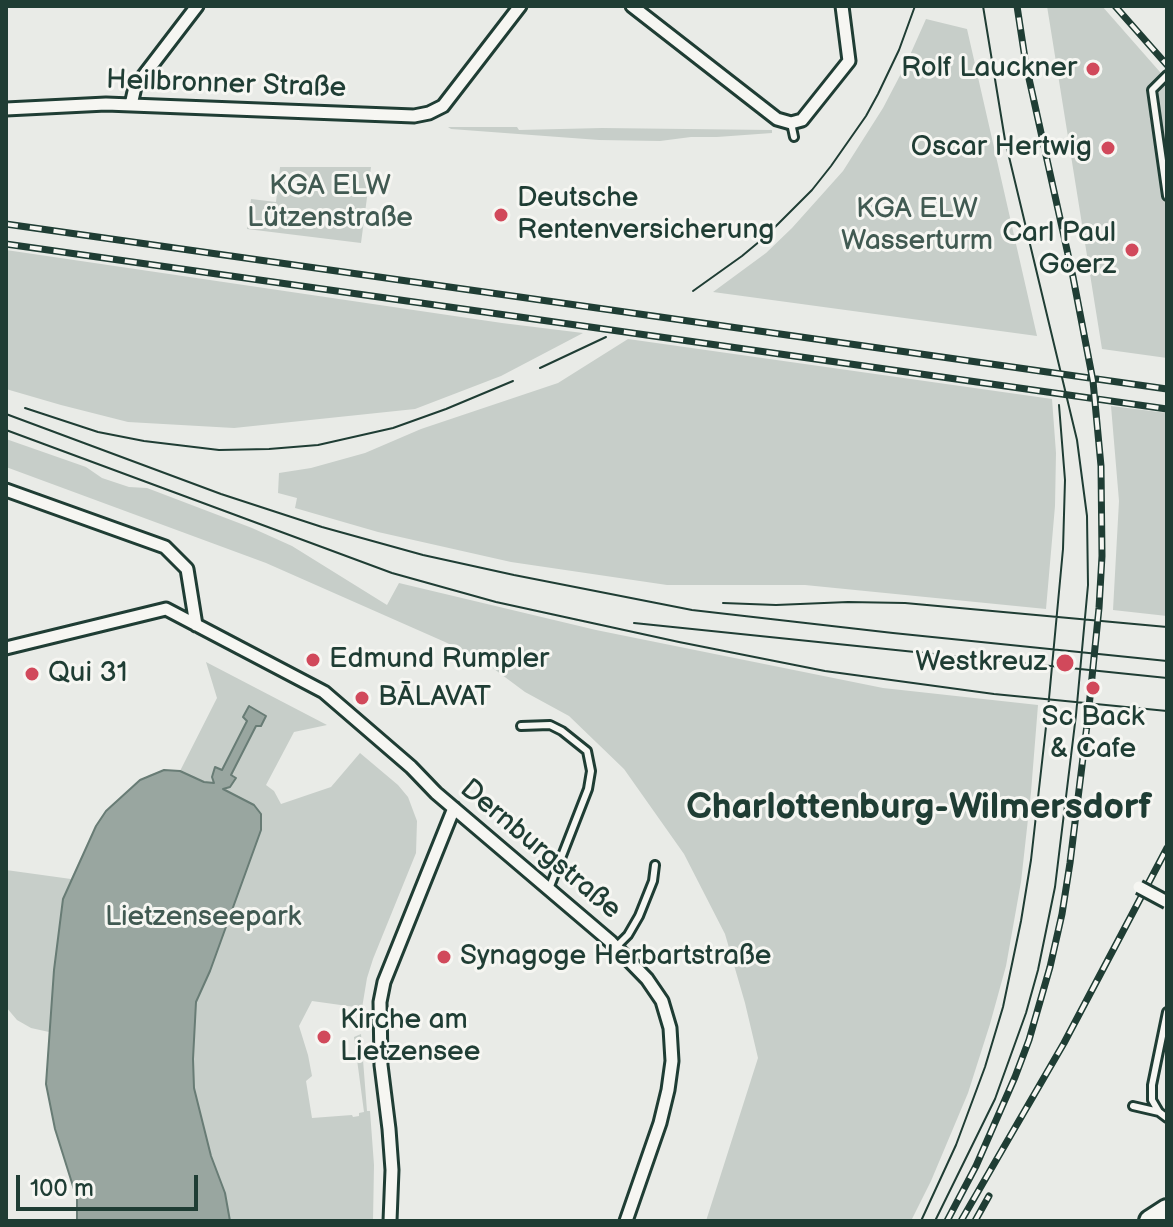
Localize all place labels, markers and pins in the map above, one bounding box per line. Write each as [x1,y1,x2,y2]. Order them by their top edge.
place label: Rolf Lauckner [901,52,1077,86]
marker: Rolf Lauckner [1084,60,1102,78]
place label: Oscar Hertwig [911,131,1092,165]
marker: Oscar Hertwig [1099,139,1117,157]
place label: Deutsche Rentenversicherung [517,182,774,248]
marker: Deutsche Rentenversicherung [492,206,510,224]
place label: Carl Paul Goerz [1002,217,1116,283]
marker: Carl Paul Goerz [1123,241,1141,259]
place label: Edmund Rumpler [329,643,549,677]
place label: Westkreuz [915,646,1047,680]
marker: Edmund Rumpler [304,651,322,669]
marker: Westkreuz [1054,652,1076,674]
place label: Qui 31 [48,657,128,691]
marker: Qui 31 [23,665,41,683]
marker: Sc Back & Cafe [1084,679,1102,697]
place label: BĀLAVAT [378,681,491,715]
marker: BĀLAVAT [353,689,371,707]
place label: Sc Back & Cafe [1041,701,1145,767]
place label: Synagoge Herbartstraße [460,940,771,974]
marker: Synagoge Herbartstraße [435,948,453,966]
place label: Kirche am Lietzensee [340,1004,480,1070]
marker: Kirche am Lietzensee [315,1028,333,1046]

